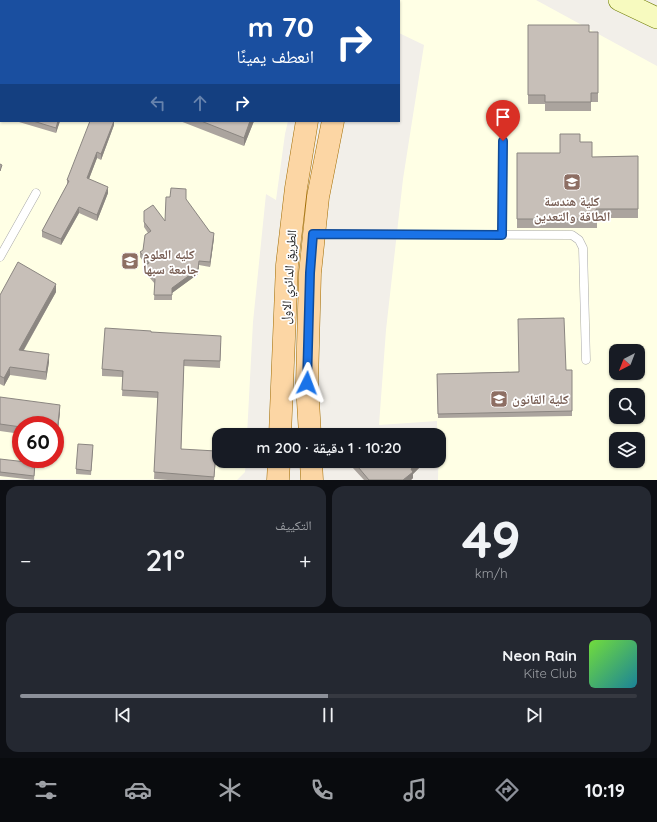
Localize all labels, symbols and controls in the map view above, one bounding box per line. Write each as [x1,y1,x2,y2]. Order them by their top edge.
text: 70 m [248,9,314,44]
icon: right [328,16,380,68]
text: انعطف يمينًا [236,45,314,68]
icon: left [147,92,169,114]
icon: ahead [189,92,211,114]
icon: right [231,92,253,114]
pin [486,100,520,141]
icon: arrive [492,106,514,128]
school or university icon: كلية هندسة الطاقة والتعدين [562,172,582,192]
place label: كلية هندسة الطاقة والتعدين [534,193,610,225]
street label: الطريق الدائري الاول [277,229,303,325]
place label: كليه العلوم جامعة سبها [143,246,199,277]
school or university icon: كليه العلوم جامعة سبها [120,251,140,271]
north arrow [609,344,645,380]
map controls [609,344,645,468]
position arrow [286,362,328,404]
button: search [609,388,645,424]
school or university icon: كلية القانون [489,389,509,409]
place label: كلية القانون [512,391,569,407]
speed limit sign: 60 [12,416,64,468]
button: layers [609,432,645,468]
text: 10:20 · 1 دقيقة · 200 m [257,438,401,457]
text: 49 [462,506,521,571]
text: التكييف [275,517,312,533]
text: 21° [145,541,185,579]
text: − [20,547,31,575]
text: + [299,547,311,575]
text: km/h [475,565,508,581]
text: Neon Rain [502,646,577,665]
text: Kite Club [524,665,577,681]
icon: previous [112,704,134,726]
icon: pause [317,704,339,726]
icon: next [523,704,545,726]
icon: filters [32,776,60,804]
icon: car [124,776,152,804]
icon: climate [216,776,244,804]
icon: phone [308,776,336,804]
icon: music [401,776,429,804]
icon: directions [493,776,521,804]
text: 10:19 [585,779,625,802]

